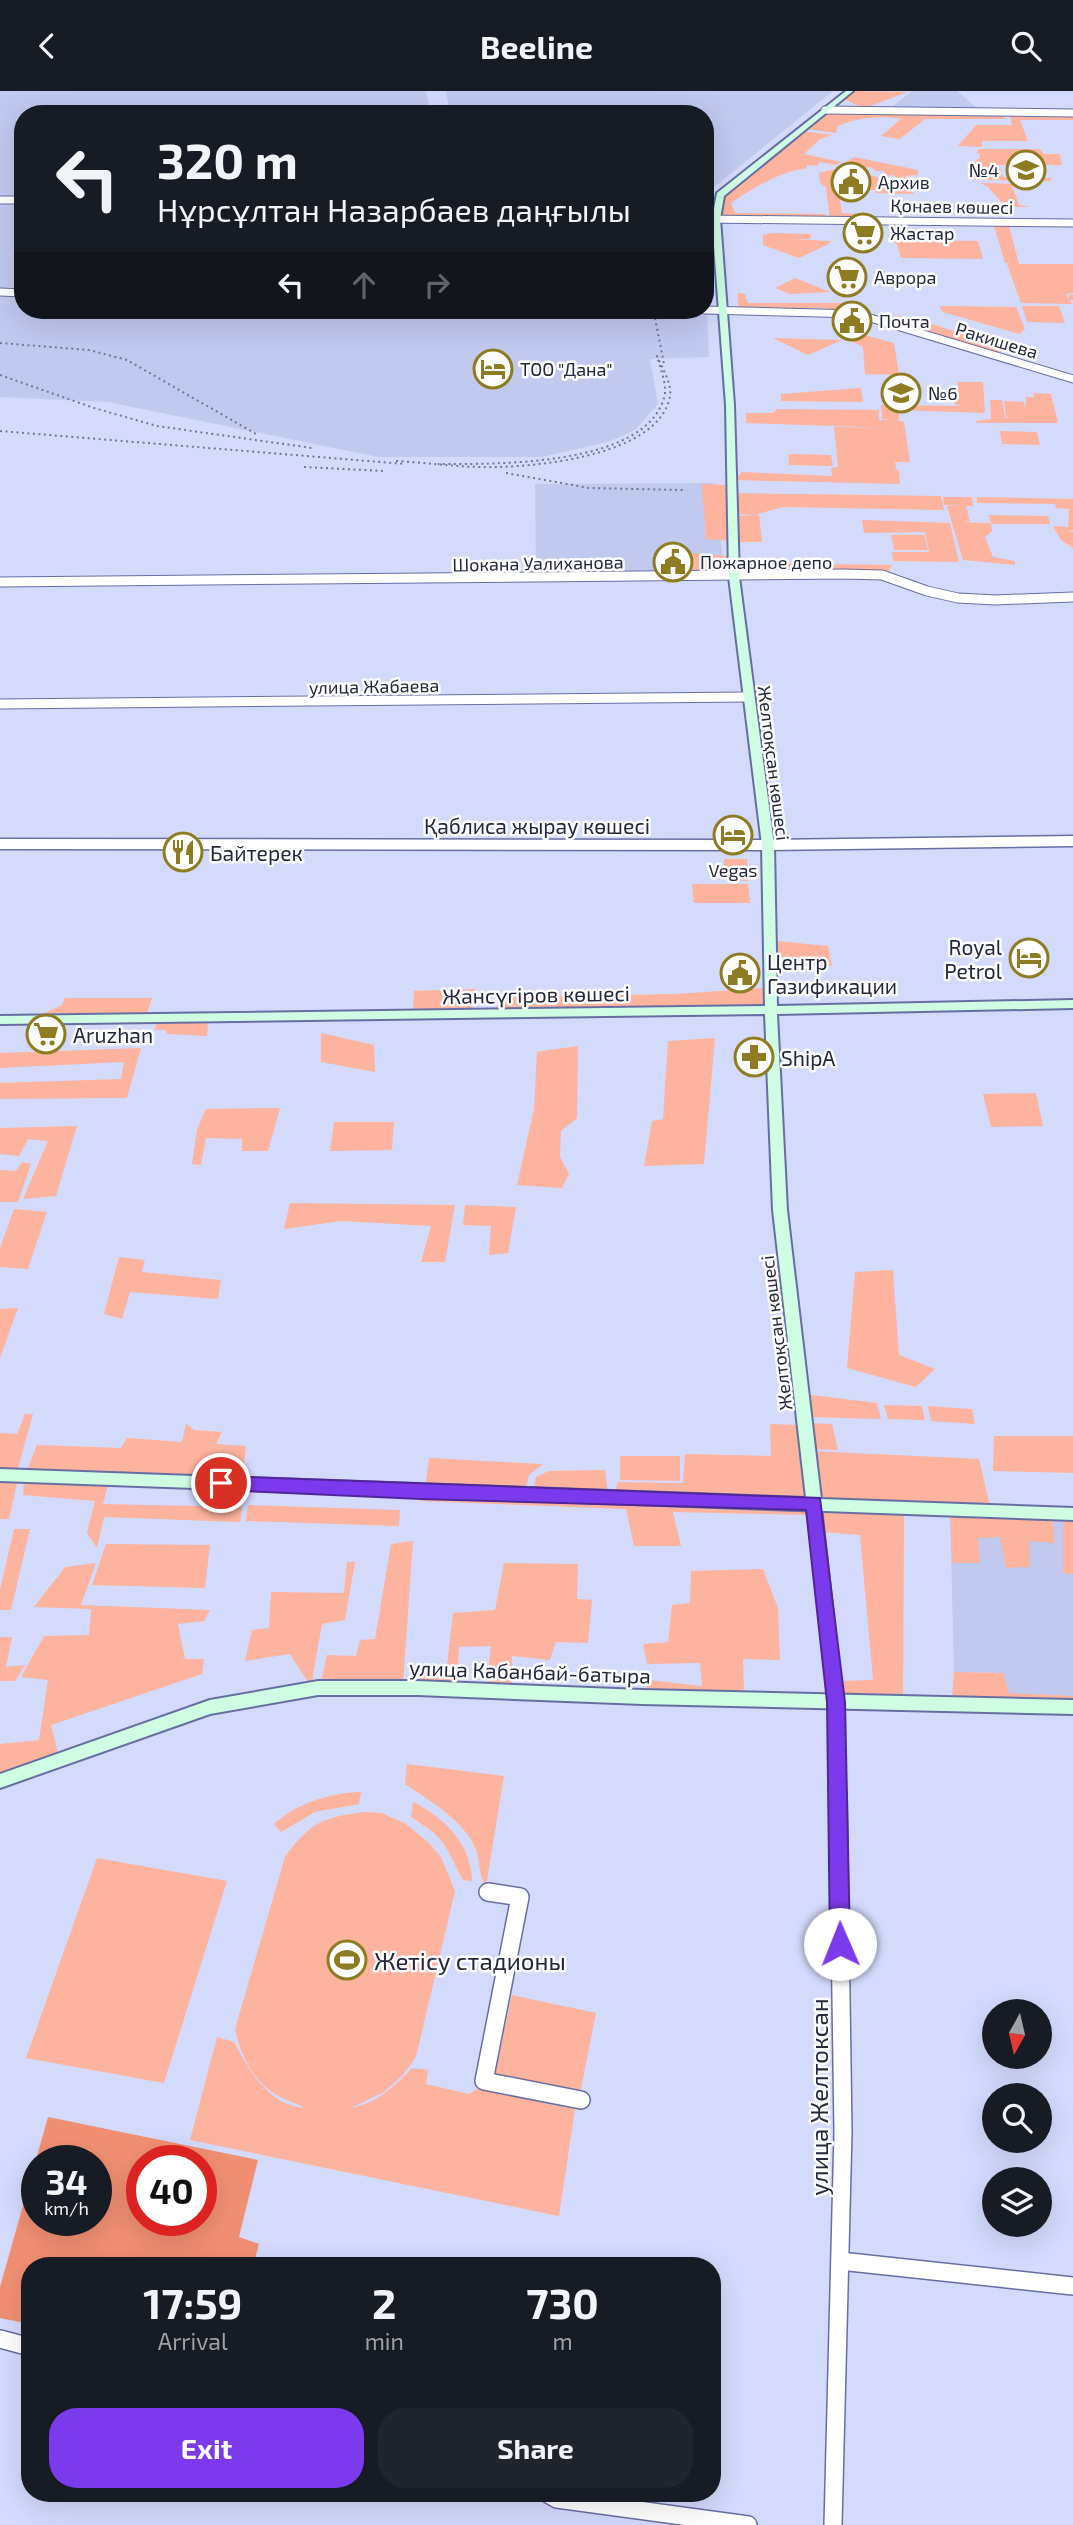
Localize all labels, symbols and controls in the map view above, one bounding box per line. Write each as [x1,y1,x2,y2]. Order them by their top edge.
icon: back [28,27,66,65]
text: Beeline [480,27,593,65]
icon: search [1007,27,1045,65]
text: 320 m [157,130,298,189]
icon: left [42,133,133,224]
school or university icon: №4 [1005,149,1047,191]
place label: №4 [969,159,999,181]
public building icon: Архив [830,161,872,203]
place label: Архив [878,171,930,193]
text: Нұрсұлтан Назарбаев даңғылы [157,190,631,228]
street label: Қонаев көшесі [890,194,1014,218]
supermarket icon: Жастар [842,212,884,254]
place label: Жастар [890,222,954,244]
supermarket icon: Аврора [826,256,868,298]
icon: left [272,266,310,304]
icon: ahead [345,266,383,304]
icon: right [418,266,456,304]
place label: Аврора [874,266,936,288]
public building icon: Почта [831,300,873,342]
place label: Почта [879,310,930,332]
street label: Ракишева [953,317,1041,363]
hotel icon: ТОО "Дана" [472,348,514,390]
place label: ТОО "Дана" [520,358,613,380]
school or university icon: №6 [880,372,922,414]
place label: №6 [928,382,958,404]
public building icon: Пожарное депо [652,541,694,583]
street label: Шокана Уалиханова [452,551,624,575]
place label: Пожарное депо [700,551,832,573]
street label: улица Жабаева [309,674,439,698]
street label: Желтоқсан көшесі [754,684,794,842]
street label: Қаблиса жырау көшесі [424,813,650,839]
hotel icon: Vegas [712,814,754,856]
restaurant icon: Байтерек [162,831,204,873]
place label: Байтерек [210,840,303,865]
place label: Vegas [709,859,757,881]
place label: Royal Petrol [944,934,1003,983]
hotel icon: Royal Petrol [1008,937,1050,979]
place label: Центр Газификации [767,949,897,998]
public building icon: Центр Газификации [719,952,761,994]
street label: Жансүгіров көшесі [442,980,630,1008]
supermarket icon: Aruzhan [25,1013,67,1055]
place label: Aruzhan [73,1022,153,1047]
pharmacy icon: ShipA [733,1036,775,1078]
place label: ShipA [781,1045,835,1070]
street label: Желтоқсан көшесі [756,1254,796,1412]
pin [191,1453,251,1513]
icon: arrive [202,1464,240,1502]
street label: улица Кабанбай-батыра [409,1654,651,1689]
position arrow [803,1907,877,1981]
sports icon: Жетісу стадионы [326,1939,368,1981]
place label: Жетісу стадионы [374,1946,566,1976]
street label: улица Желтоксан [804,1998,834,2196]
north arrow [982,1999,1052,2069]
map controls [982,1999,1052,2237]
button: search [982,2083,1052,2153]
speed limit sign: 40 [126,2145,217,2236]
text: 34 [45,2160,88,2202]
button: layers [982,2167,1052,2237]
text: km/h [44,2197,89,2219]
text: 17:59 [143,2277,242,2327]
text: 2 [372,2277,397,2327]
text: 730 [526,2277,599,2327]
text: Arrival [158,2327,228,2355]
text: min [365,2327,404,2355]
text: m [552,2327,573,2355]
button: Exit [49,2408,364,2488]
button: Share [378,2408,693,2488]

